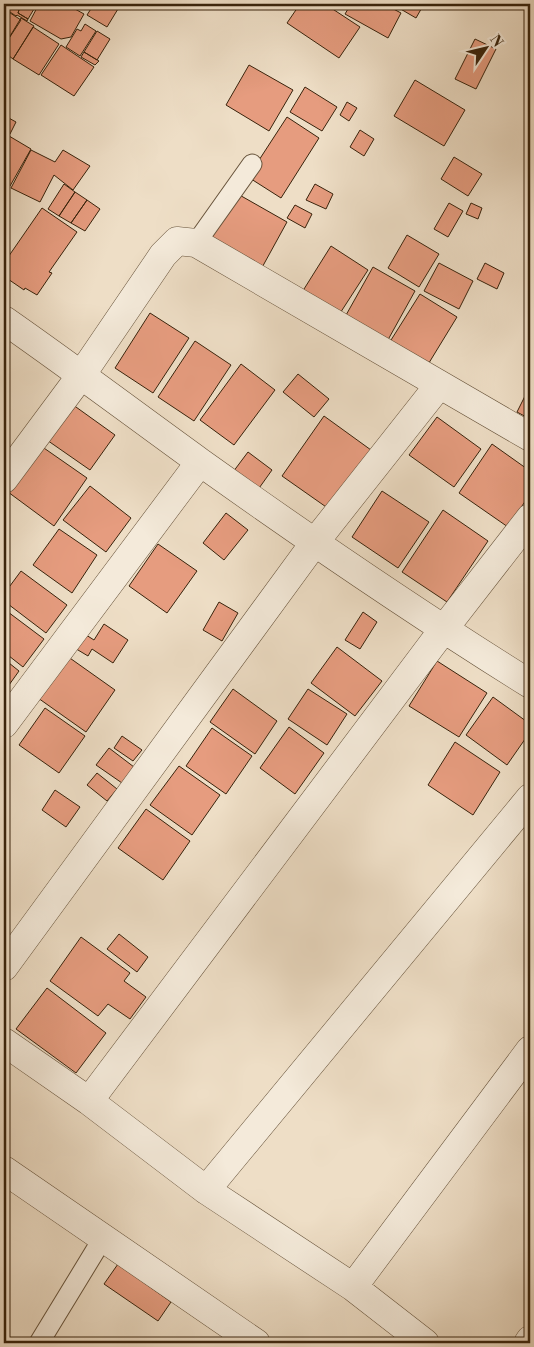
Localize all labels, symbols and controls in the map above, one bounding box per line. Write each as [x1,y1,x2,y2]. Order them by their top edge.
north arrow [462,22,512,72]
text: N [485,31,506,51]

